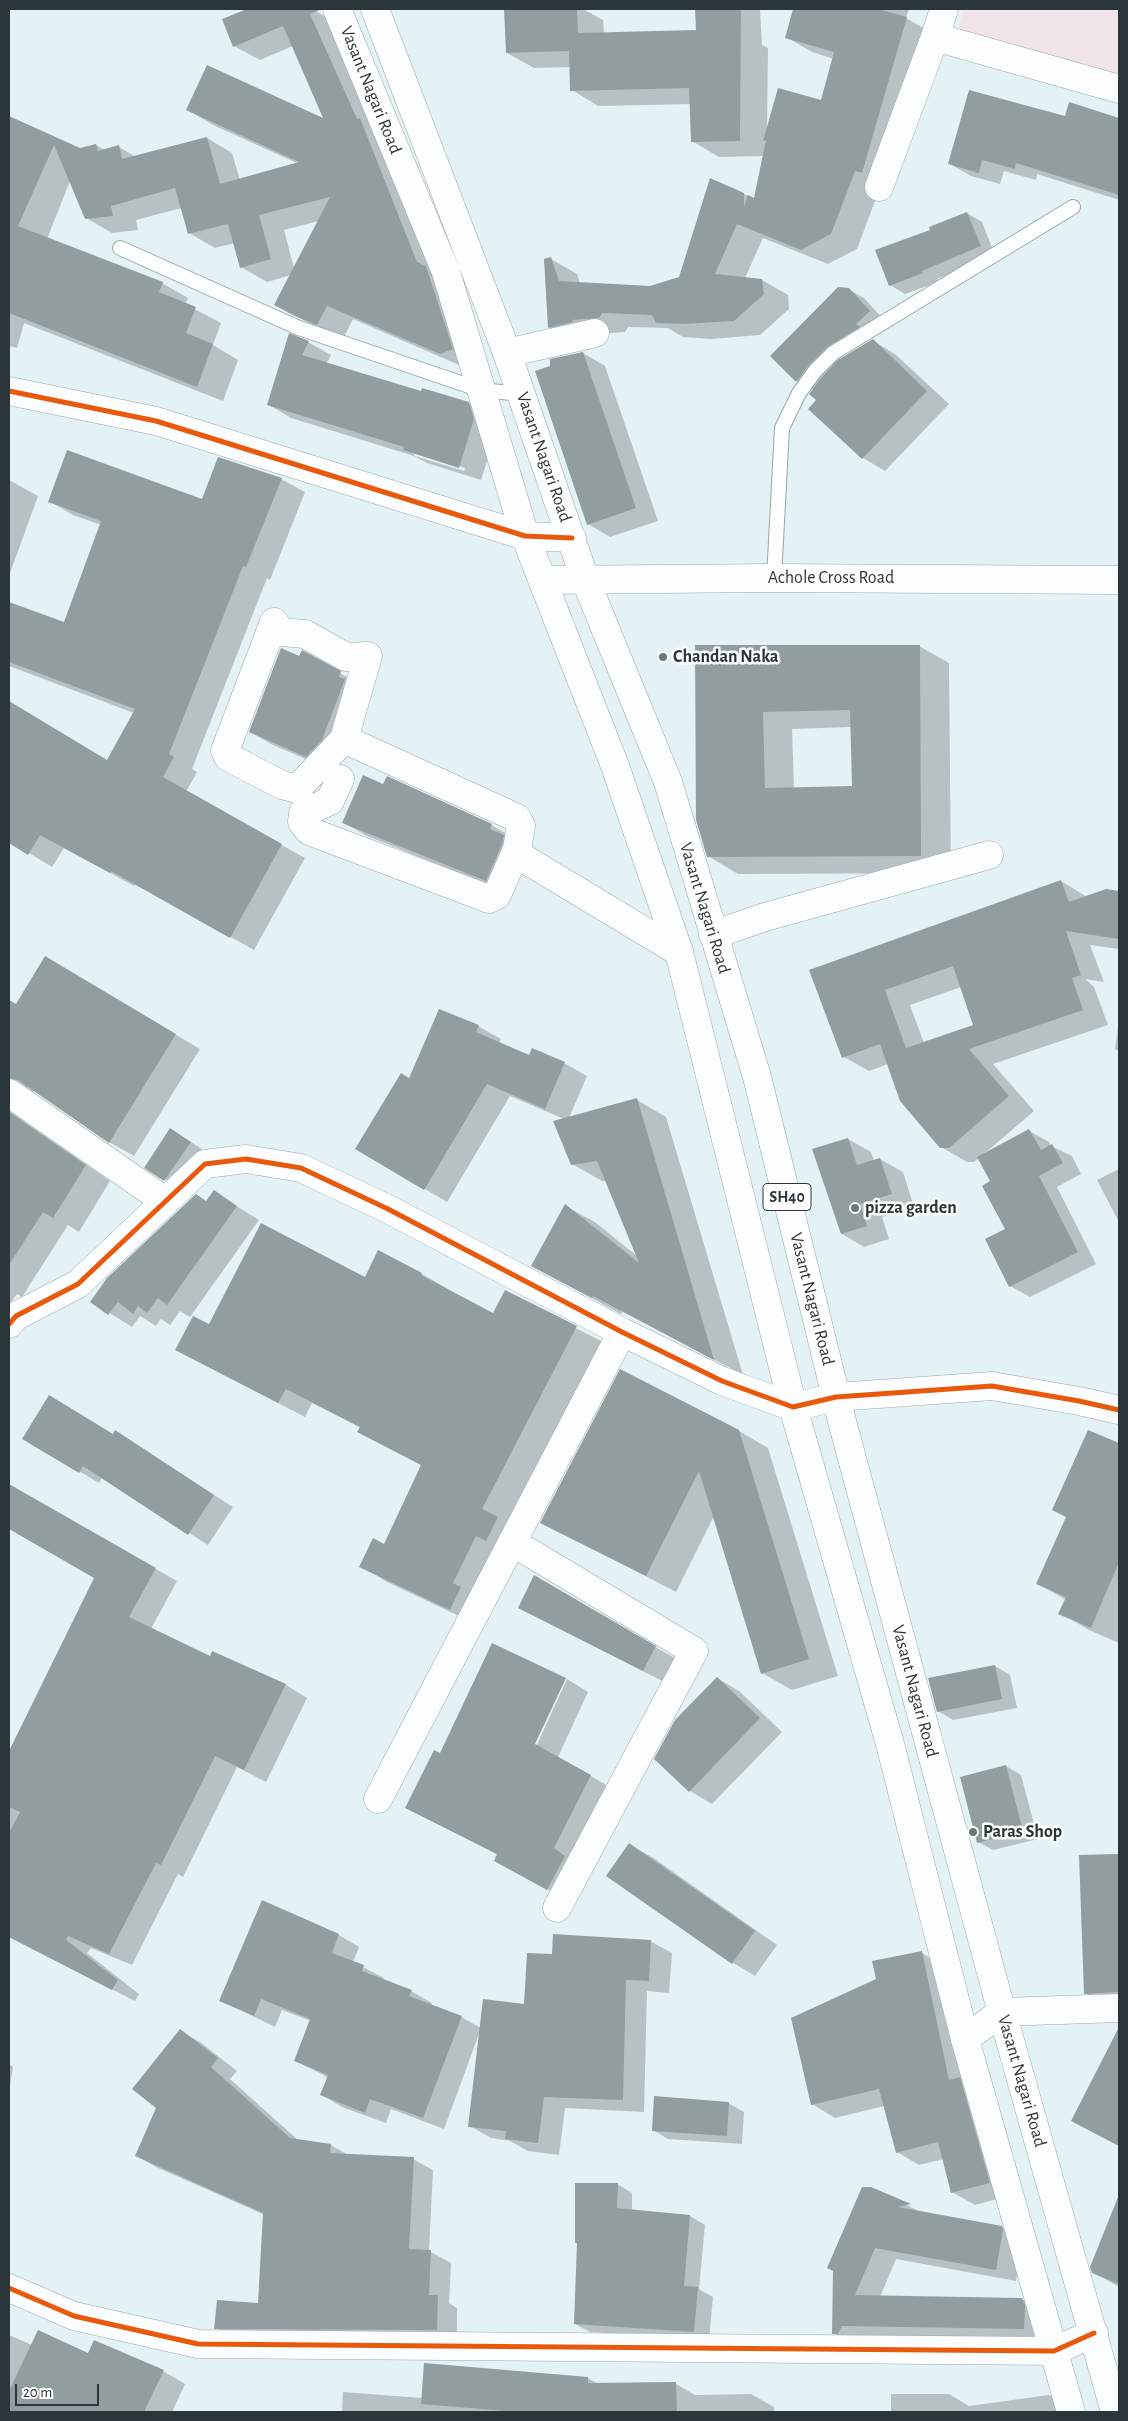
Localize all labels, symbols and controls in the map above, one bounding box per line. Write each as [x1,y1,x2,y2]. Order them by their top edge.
street label: Vasant Nagari Road [335,23,407,157]
street label: Vasant Nagari Road [512,389,576,525]
street label: Achole Cross Road [768,567,894,589]
place label: Chandan Naka [673,646,778,668]
marker: Chandan Naka [657,651,669,663]
street label: Vasant Nagari Road [675,840,735,976]
road number: SH40 [763,1184,811,1210]
place label: pizza garden [865,1197,957,1219]
marker: pizza garden [849,1202,861,1214]
street label: Vasant Nagari Road [785,1230,839,1368]
street label: Vasant Nagari Road [887,1622,943,1760]
place label: Paras Shop [983,1821,1062,1843]
marker: Paras Shop [967,1826,979,1838]
street label: Vasant Nagari Road [993,2013,1051,2149]
scale bar [18,2374,101,2406]
text: 20 m [23,2385,52,2400]

